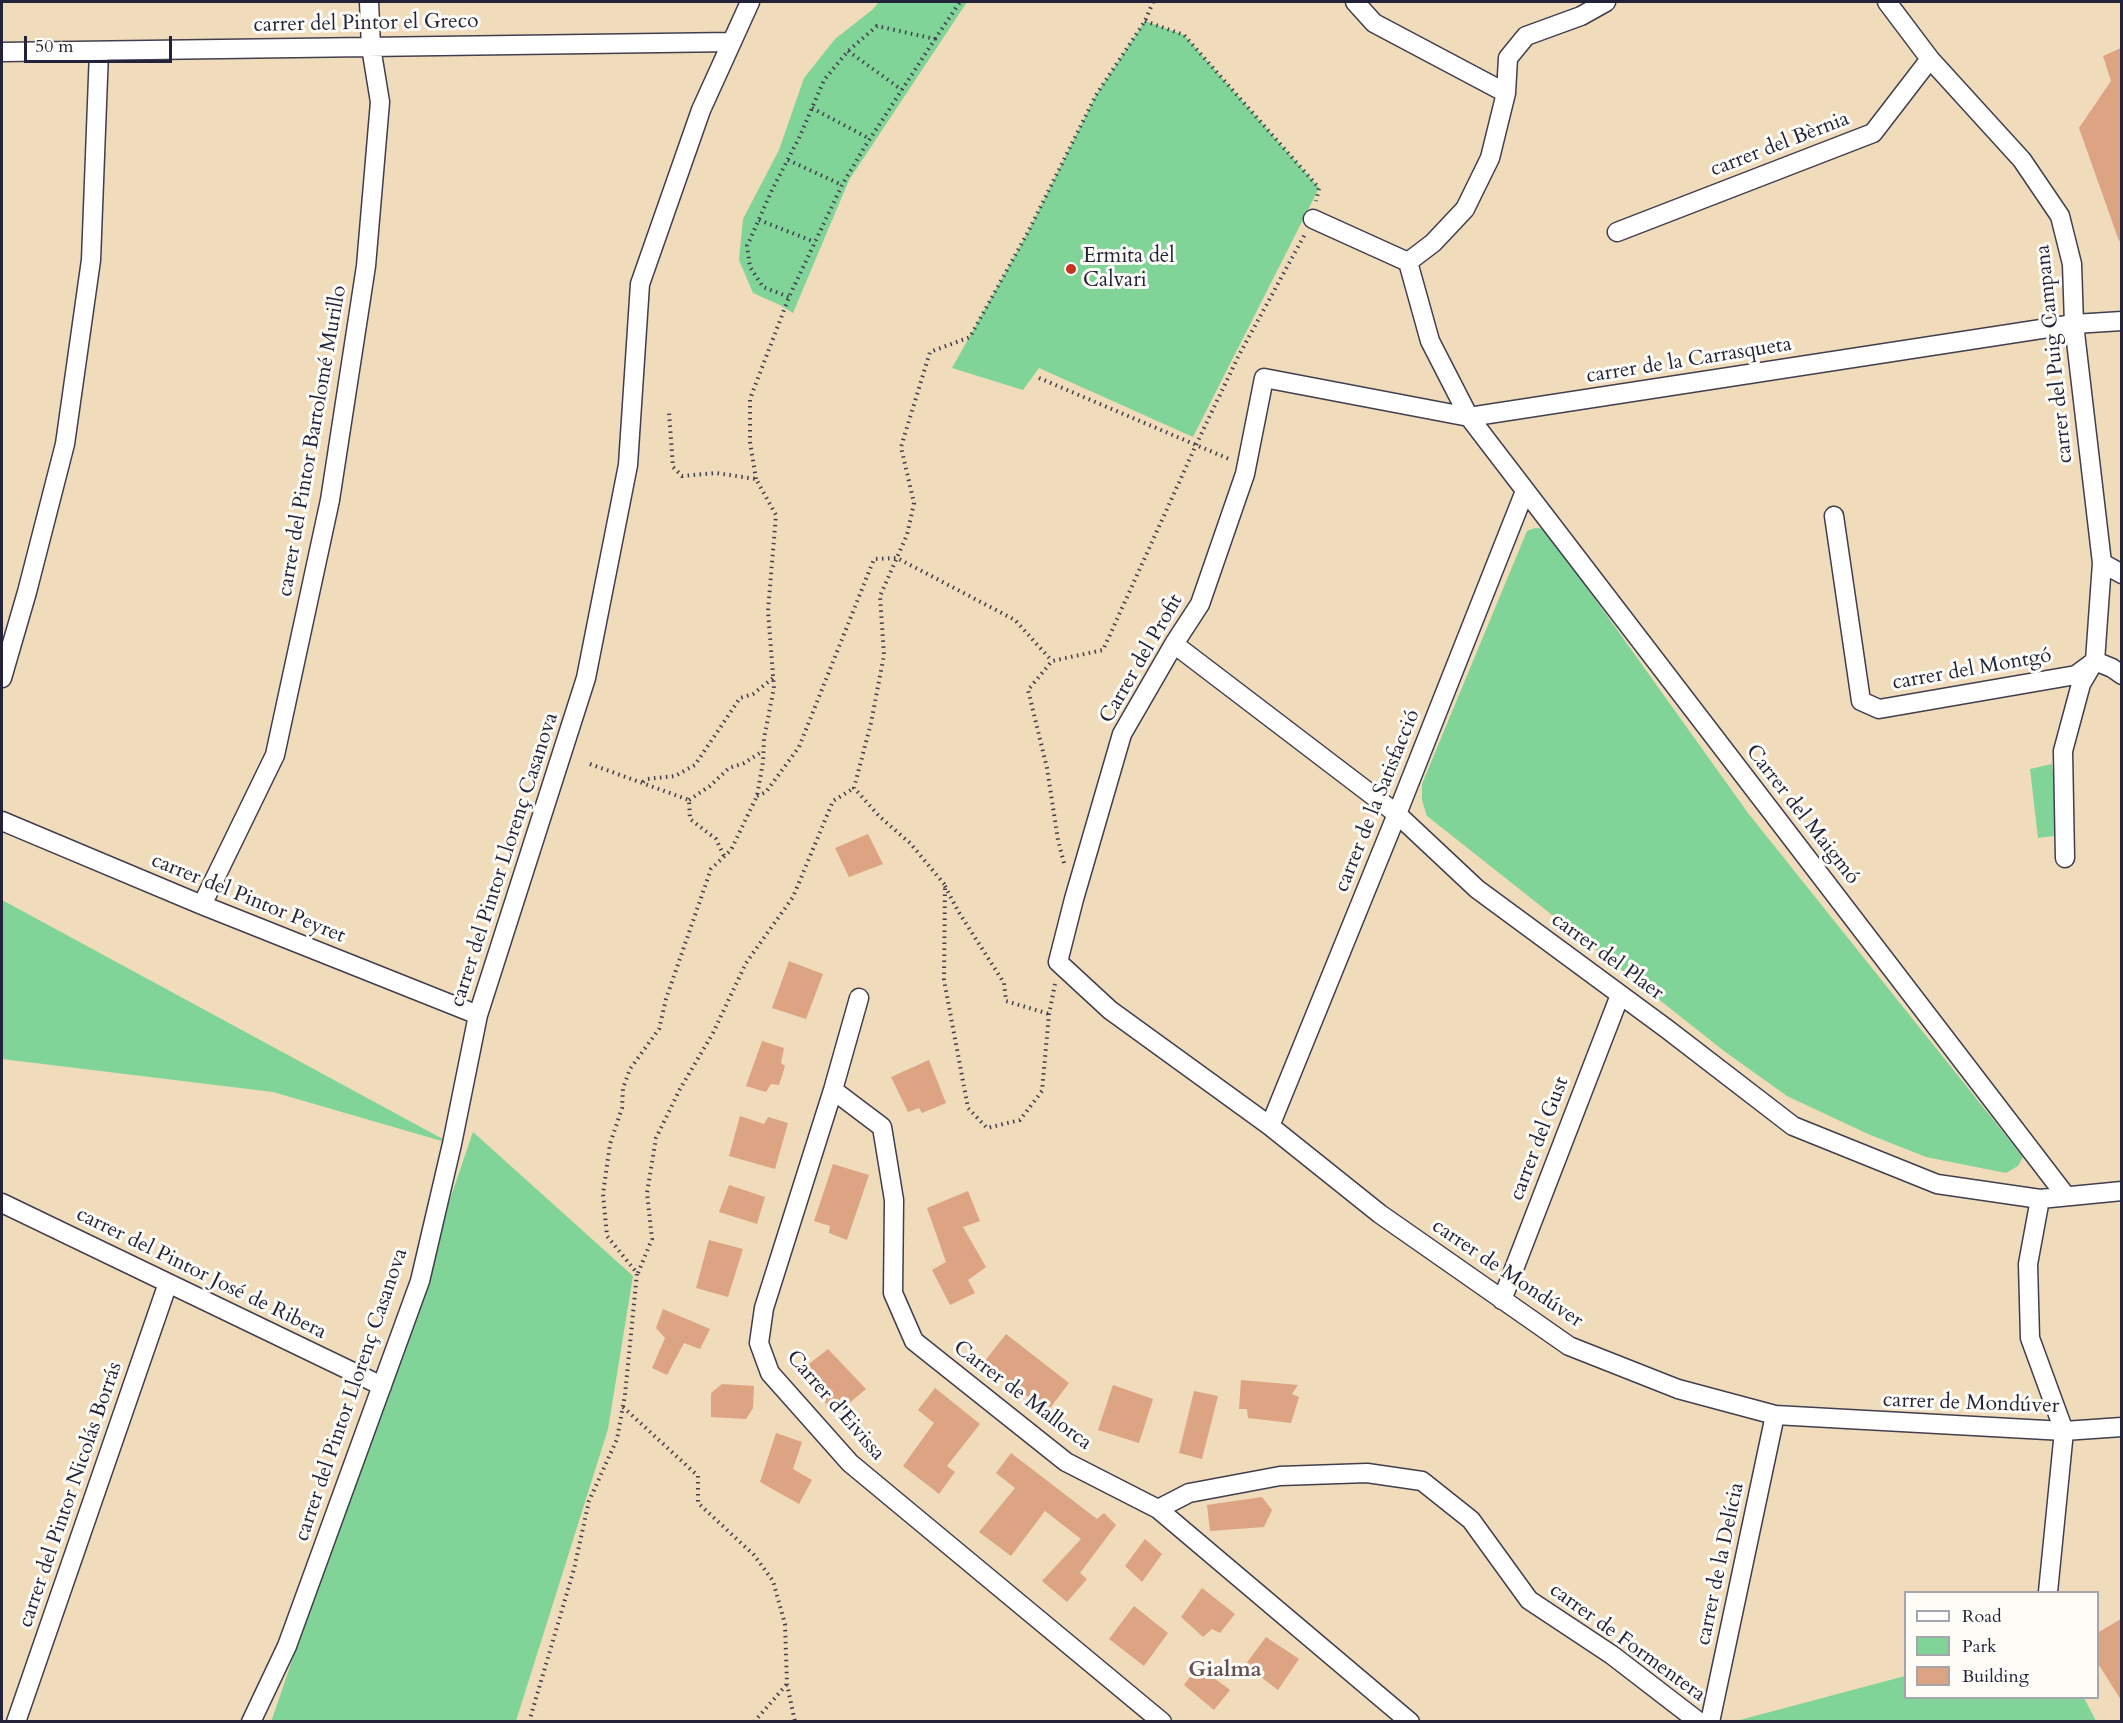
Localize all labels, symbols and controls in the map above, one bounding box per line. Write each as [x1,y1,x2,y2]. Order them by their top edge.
street label: carrer del Pintor el Greco [253,9,479,39]
scale bar [27,24,176,62]
text: 50 m [35,34,74,59]
street label: carrer del Bèrnia [1707,107,1853,183]
street label: carrer del Puig Campana [2031,243,2079,465]
place label: Ermita del Calvari [1083,244,1175,294]
marker: Ermita del Calvari [1064,262,1078,276]
street label: carrer del Pintor Bartolomé Murillo [273,283,353,599]
street label: carrer de la Carrasqueta [1584,332,1794,390]
street label: Carrer del Profit [1095,590,1189,728]
street label: carrer del Montgó [1890,644,2054,696]
street label: carrer de la Satisfacció [1330,706,1426,896]
street label: carrer del Pintor Llorenç Casanova [445,710,565,1010]
street label: Carrer del Maigmó [1740,740,1864,890]
street label: carrer del Pintor Peyret [147,849,349,949]
street label: carrer del Plaer [1546,908,1668,1006]
street label: carrer del Gust [1505,1074,1575,1204]
street label: carrer del Pintor José de Ribera [72,1202,330,1346]
street label: carrer de Mondúver [1427,1214,1587,1334]
street label: carrer del Pintor Llorenç Casanova [290,1245,414,1545]
street label: Carrer de Mallorca [948,1336,1096,1456]
street label: Carrer d'Eivissa [780,1346,890,1466]
street label: carrer del Pintor Nicolás Borrás [14,1359,128,1631]
street label: carrer de Mondúver [1882,1388,2060,1420]
street label: carrer de la Delícia [1691,1480,1751,1648]
street label: carrer de Formentera [1544,1578,1710,1708]
legend [1904,1591,2099,1699]
text: Road [1962,1604,2002,1629]
text: Park [1962,1634,1997,1659]
district label: Gialma [1188,1658,1262,1684]
text: Building [1962,1664,2029,1689]

